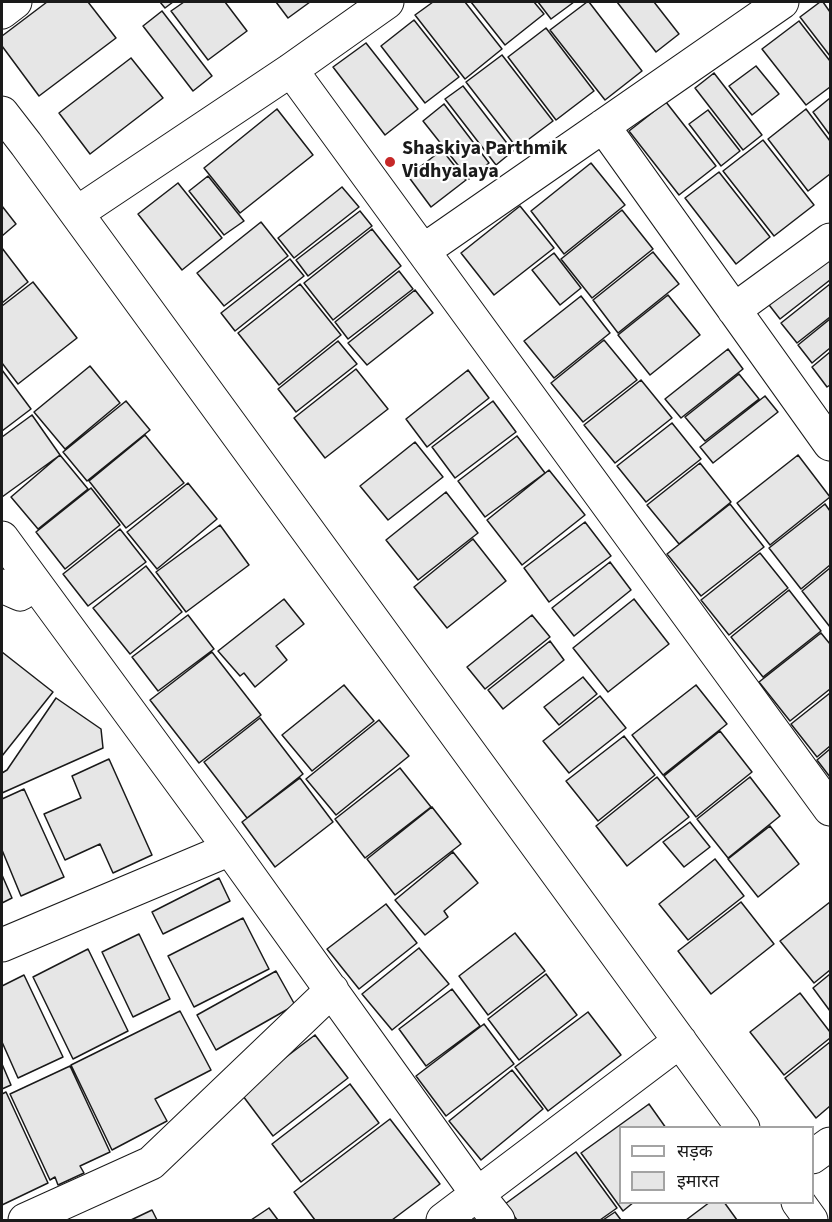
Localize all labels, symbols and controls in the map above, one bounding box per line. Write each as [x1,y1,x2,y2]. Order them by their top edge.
place label: Shaskiya Parthmik Vidhyalaya [402,138,567,185]
marker: Shaskiya Parthmik Vidhyalaya [383,155,397,169]
legend [619,1126,814,1204]
text: सड़क [677,1139,713,1164]
text: इमारत [677,1169,719,1194]

